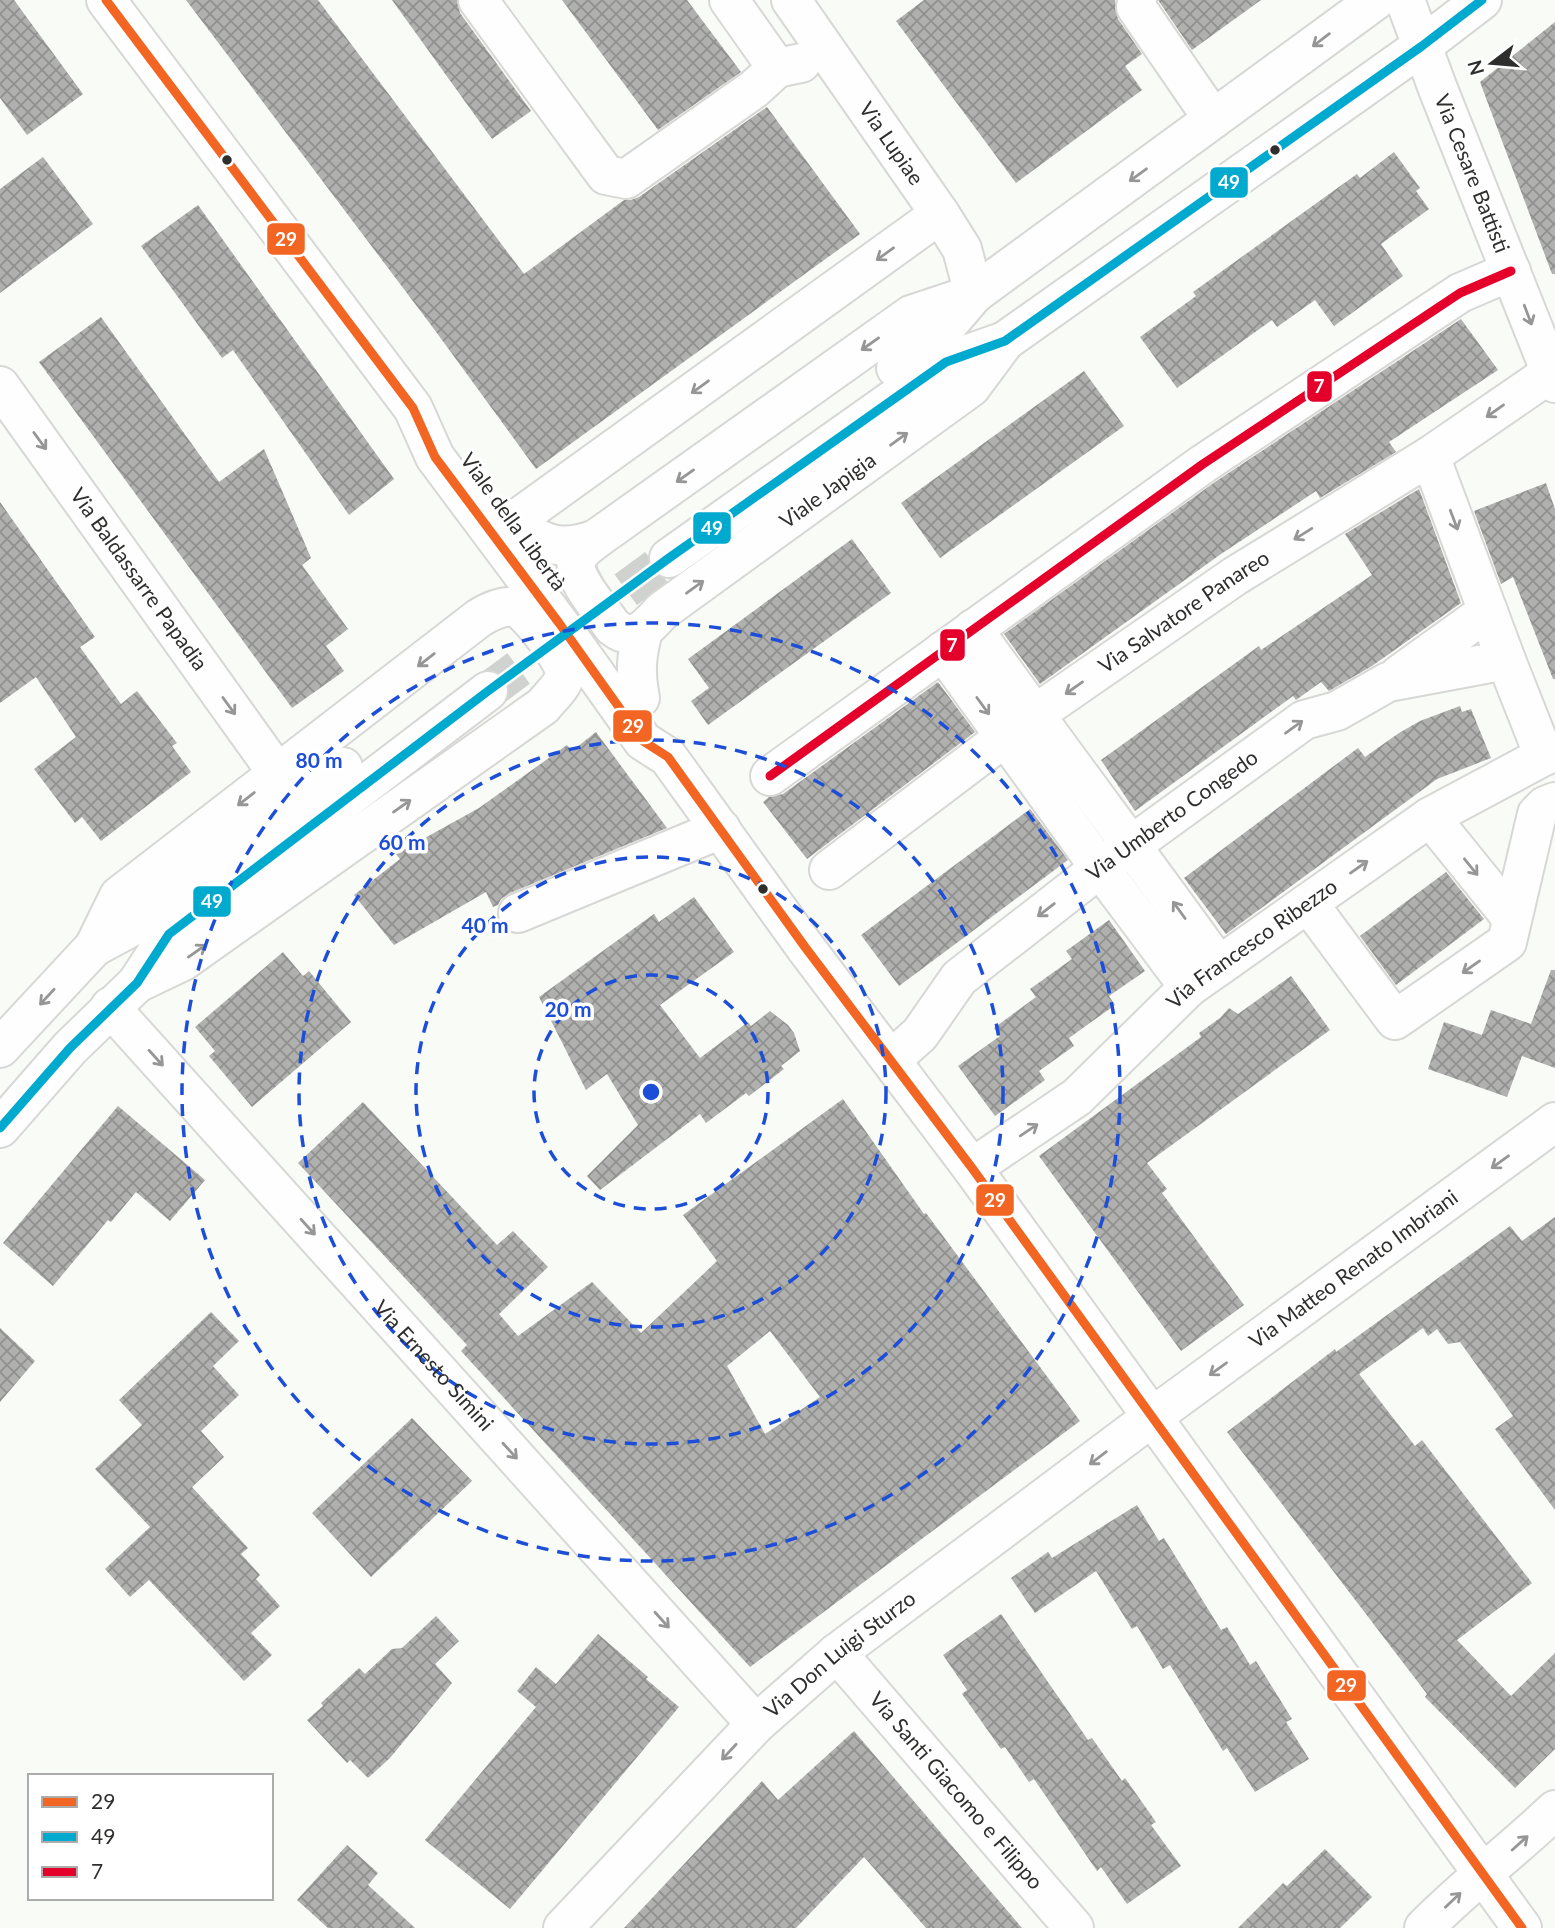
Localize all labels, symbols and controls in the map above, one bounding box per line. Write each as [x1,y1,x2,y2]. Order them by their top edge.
north arrow [1457,28,1527,98]
one-way arrow [1312,32,1331,47]
text: N [1462,58,1488,78]
street label: Via Cesare Battisti [1430,90,1516,256]
street label: Via Lupiae [855,96,930,189]
unlabelled marker [1268,143,1282,157]
unlabelled marker [220,153,234,167]
line badge: 49 [1209,166,1249,199]
one-way arrow [1129,167,1148,182]
text: 49 [1218,170,1240,193]
line badge: 29 [266,222,306,256]
text: 29 [275,227,297,250]
one-way arrow [876,247,895,261]
one-way arrow [1523,303,1536,325]
one-way arrow [861,337,880,351]
line badge: 7 [1306,370,1333,403]
text: 7 [1313,374,1325,397]
one-way arrow [691,380,710,394]
one-way arrow [1486,404,1505,418]
one-way arrow [33,431,47,450]
one-way arrow [889,432,908,446]
street label: Viale Japigia [774,446,880,533]
street label: Viale della Libertà [456,447,573,595]
one-way arrow [676,469,695,483]
street label: Via Baldassarre Papadia [66,483,214,675]
one-way arrow [1449,508,1461,530]
line badge: 49 [692,511,732,545]
text: 49 [701,516,723,539]
one-way arrow [1294,526,1313,541]
street label: Via Salvatore Panareo [1093,544,1273,678]
one-way arrow [685,580,704,595]
line badge: 7 [939,628,966,662]
text: 7 [946,633,958,656]
one-way arrow [417,653,436,668]
one-way arrow [1065,681,1084,695]
one-way arrow [222,696,237,715]
one-way arrow [976,696,991,715]
line badge: 29 [612,709,653,743]
text: 29 [622,714,644,737]
one-way arrow [1284,720,1303,735]
street label: Via Umberto Congedo [1081,744,1262,885]
text: 80 m [295,747,343,772]
one-way arrow [237,791,255,806]
one-way arrow [392,799,411,813]
text: 60 m [378,829,426,854]
one-way arrow [1463,858,1479,876]
one-way arrow [1349,860,1368,874]
street label: Via Francesco Ribezzo [1161,873,1341,1013]
unlabelled marker [756,882,770,896]
line badge: 49 [192,885,232,918]
text: 49 [201,889,223,912]
one-way arrow [1172,901,1186,920]
one-way arrow [1037,903,1056,918]
text: 40 m [461,912,509,937]
one-way arrow [187,944,206,958]
one-way arrow [1462,960,1481,974]
one-way arrow [39,988,56,1005]
text: 20 m [544,996,592,1021]
one-way arrow [148,1049,164,1067]
centre of rings [639,1080,663,1104]
one-way arrow [1019,1122,1038,1137]
one-way arrow [1491,1155,1510,1169]
line badge: 29 [975,1183,1015,1217]
street label: Via Matteo Renato Imbriani [1244,1184,1462,1353]
text: 29 [984,1188,1006,1211]
one-way arrow [300,1218,316,1236]
street label: Via Ernesto Simini [369,1295,500,1435]
one-way arrow [1209,1362,1228,1377]
one-way arrow [502,1441,518,1459]
one-way arrow [1089,1451,1107,1466]
street label: Via Don Luigi Sturzo [758,1585,920,1722]
one-way arrow [654,1611,670,1629]
line badge: 29 [1326,1669,1367,1702]
text: 29 [1335,1673,1357,1696]
street label: Via Santi Giacomo e Filippo [865,1686,1049,1894]
one-way arrow [720,1744,737,1761]
legend [28,1774,273,1900]
text: 29 [91,1788,115,1813]
text: 49 [91,1823,115,1848]
one-way arrow [1511,1834,1528,1851]
text: 7 [91,1858,103,1883]
one-way arrow [1444,1891,1461,1908]

